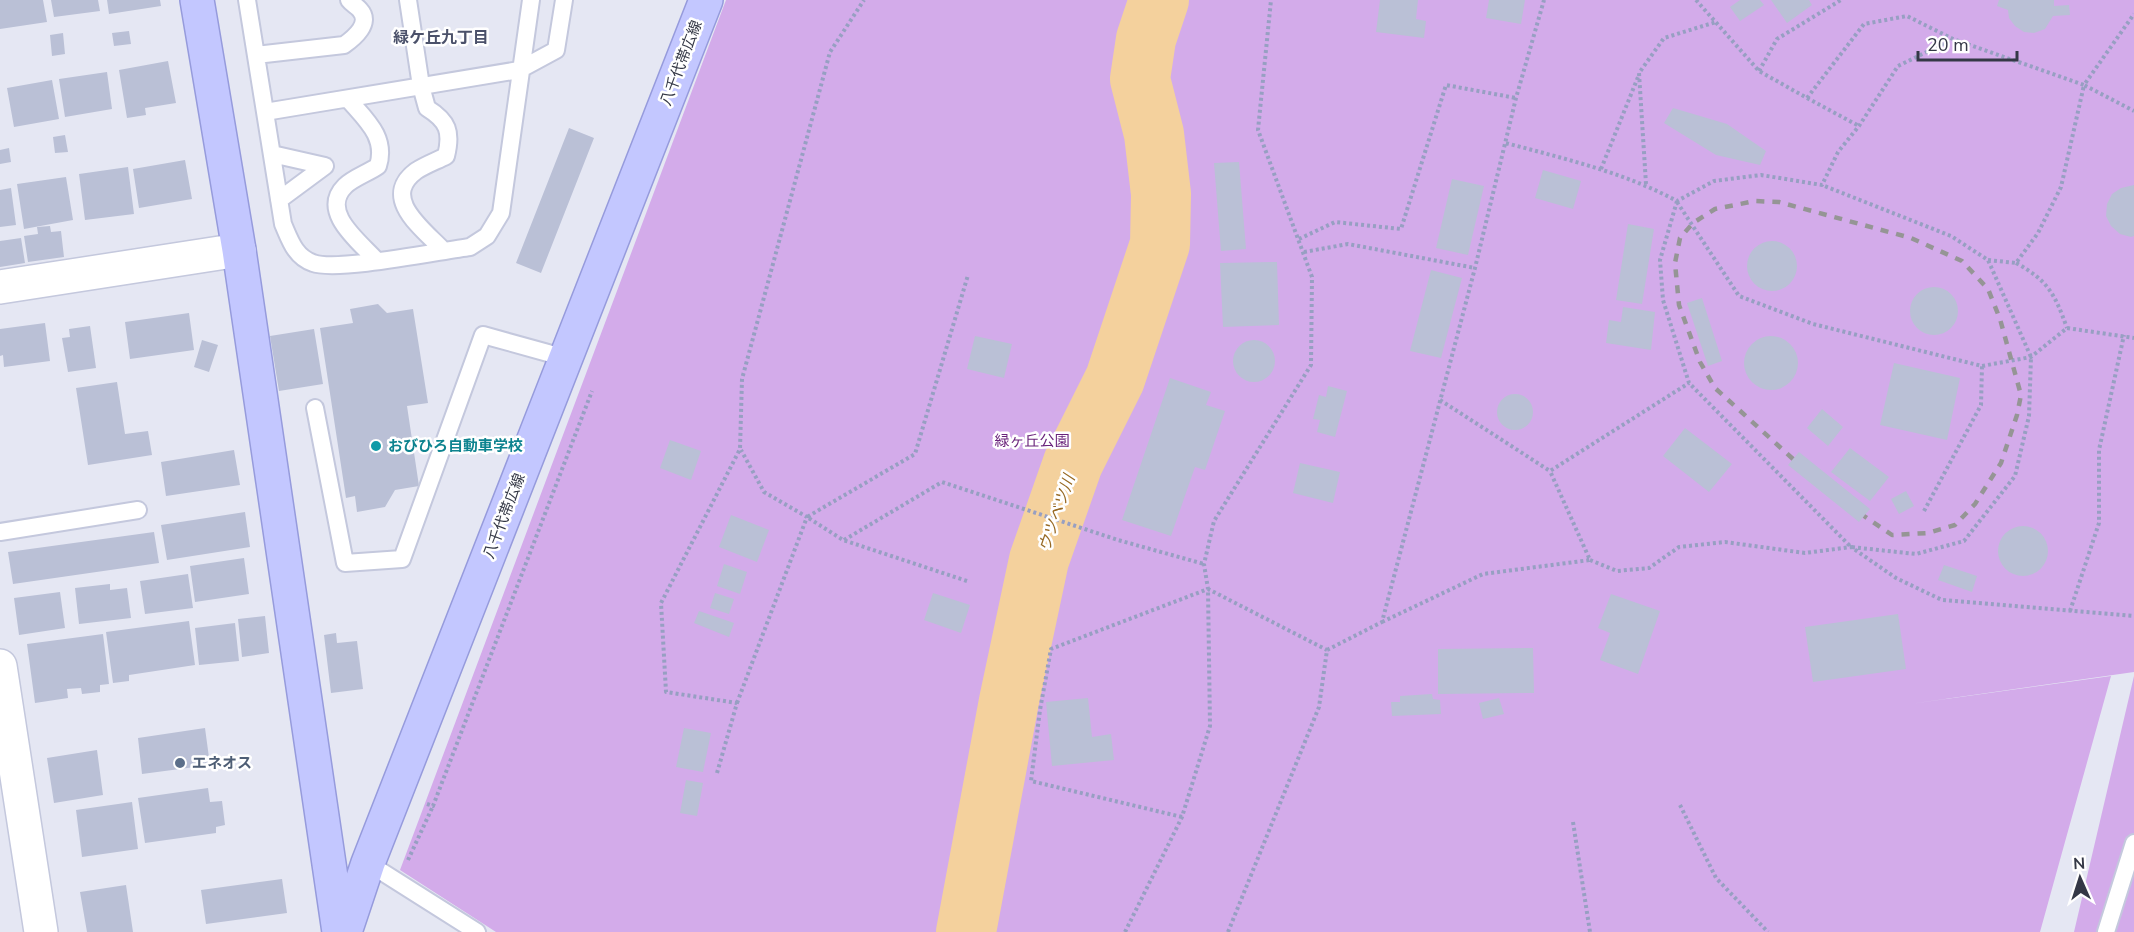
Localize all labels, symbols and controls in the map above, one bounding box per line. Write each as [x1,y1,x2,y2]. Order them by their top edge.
street label: 八千代帯広線 [656,17,706,109]
scale bar [1918,24,2017,62]
district label: 緑ケ丘九丁目 [393,27,489,49]
text: 20 m [1927,33,1969,57]
park label: 緑ヶ丘公園 [994,431,1070,451]
place label: おびひろ自動車学校 [388,436,523,456]
marker: おびひろ自動車学校 [369,439,383,453]
street label: 八千代帯広線 [479,470,529,562]
water label: ウツベツ川 [1034,470,1081,555]
place label: エネオス [192,753,252,773]
marker: エネオス [173,756,187,770]
north arrow [2050,848,2110,908]
text: N [2073,853,2086,875]

